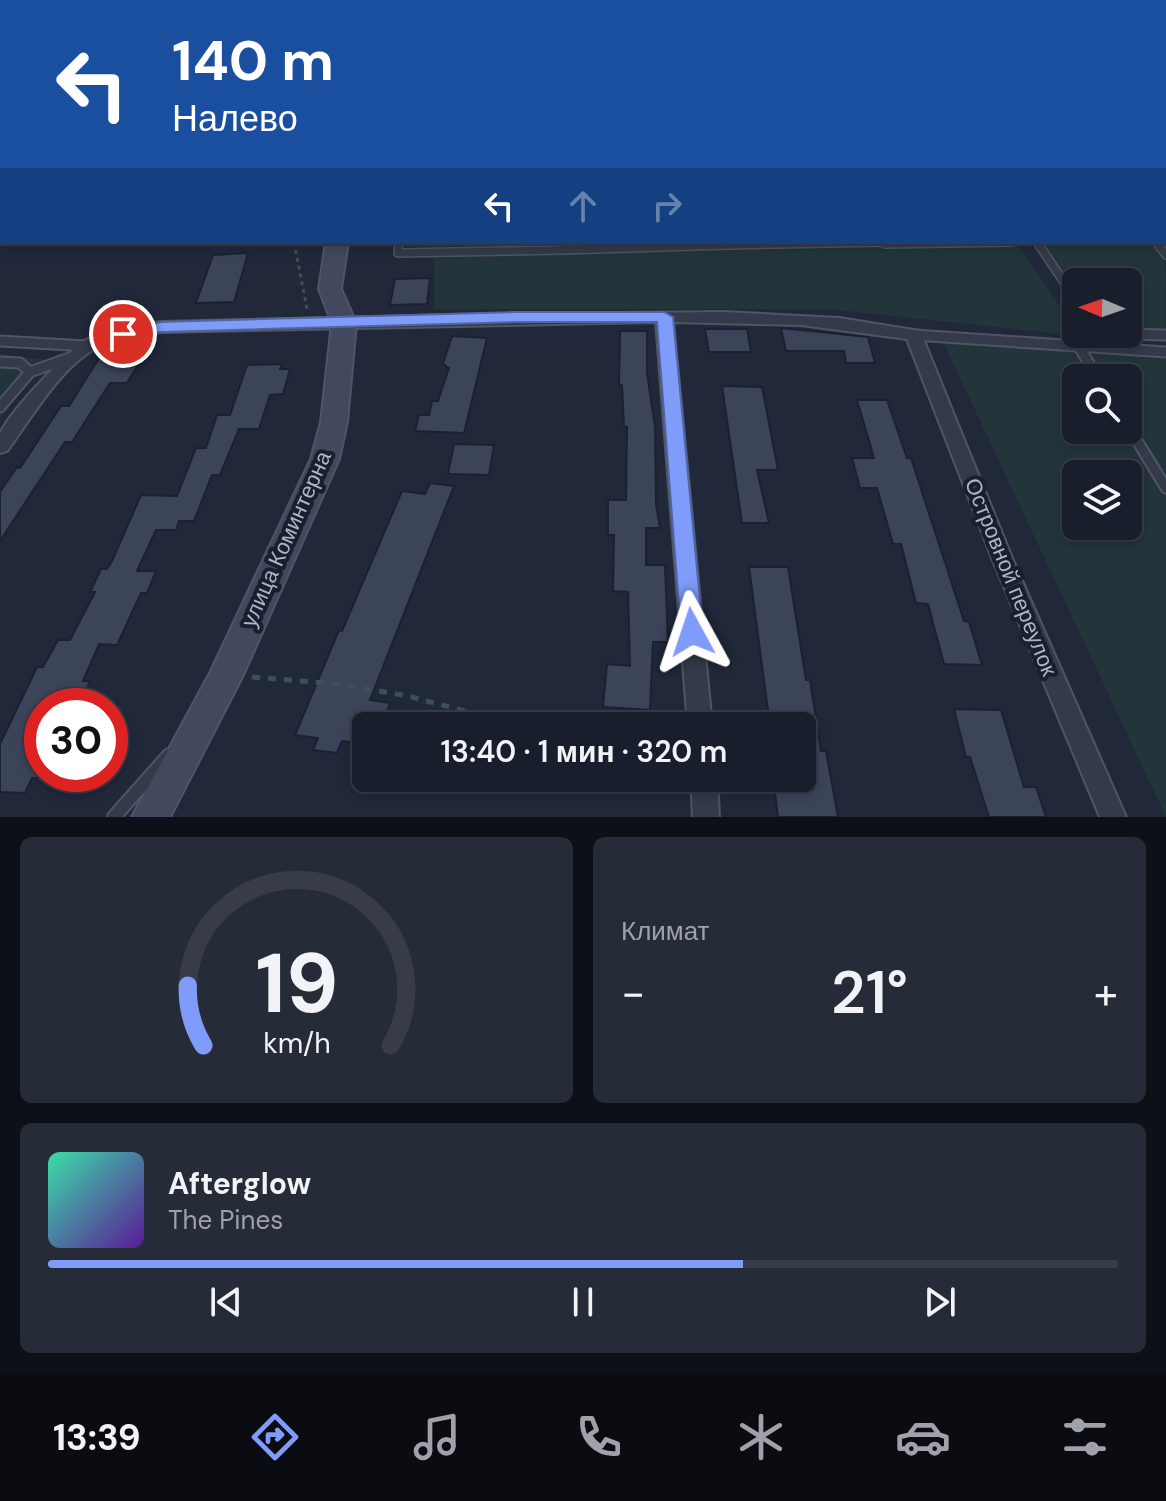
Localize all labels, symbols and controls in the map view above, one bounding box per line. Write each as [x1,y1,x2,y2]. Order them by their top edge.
text: 140 m [172,24,334,97]
icon: left [40,32,144,136]
text: Налево [172,95,298,142]
icon: left [477,184,521,228]
icon: ahead [561,184,605,228]
icon: right [645,184,689,228]
north arrow [1062,268,1142,348]
map controls [1062,268,1142,540]
pin [89,300,157,368]
icon: arrive [101,312,145,356]
button: search [1062,364,1142,444]
street label: улица Коминтерна [234,446,338,632]
button: layers [1062,460,1142,540]
street label: Островной переулок [958,474,1064,680]
position arrow [650,590,734,674]
speed limit sign: 30 [24,688,128,792]
text: 13:40 · 1 мин · 320 m [441,732,727,771]
text: Климат [621,914,710,948]
text: 19 [255,929,338,1038]
text: 21° [831,953,908,1032]
text: − [621,964,645,1022]
text: + [1094,964,1118,1022]
text: km/h [263,1025,330,1062]
text: Afterglow [168,1164,311,1203]
text: The Pines [168,1203,283,1237]
icon: previous [204,1280,248,1324]
icon: pause [561,1280,605,1324]
icon: next [918,1280,962,1324]
icon: directions [247,1409,303,1465]
icon: music [409,1409,465,1465]
icon: phone [571,1409,627,1465]
icon: climate [733,1409,789,1465]
icon: car [895,1409,951,1465]
icon: filters [1057,1409,1113,1465]
text: 13:39 [53,1414,141,1461]

